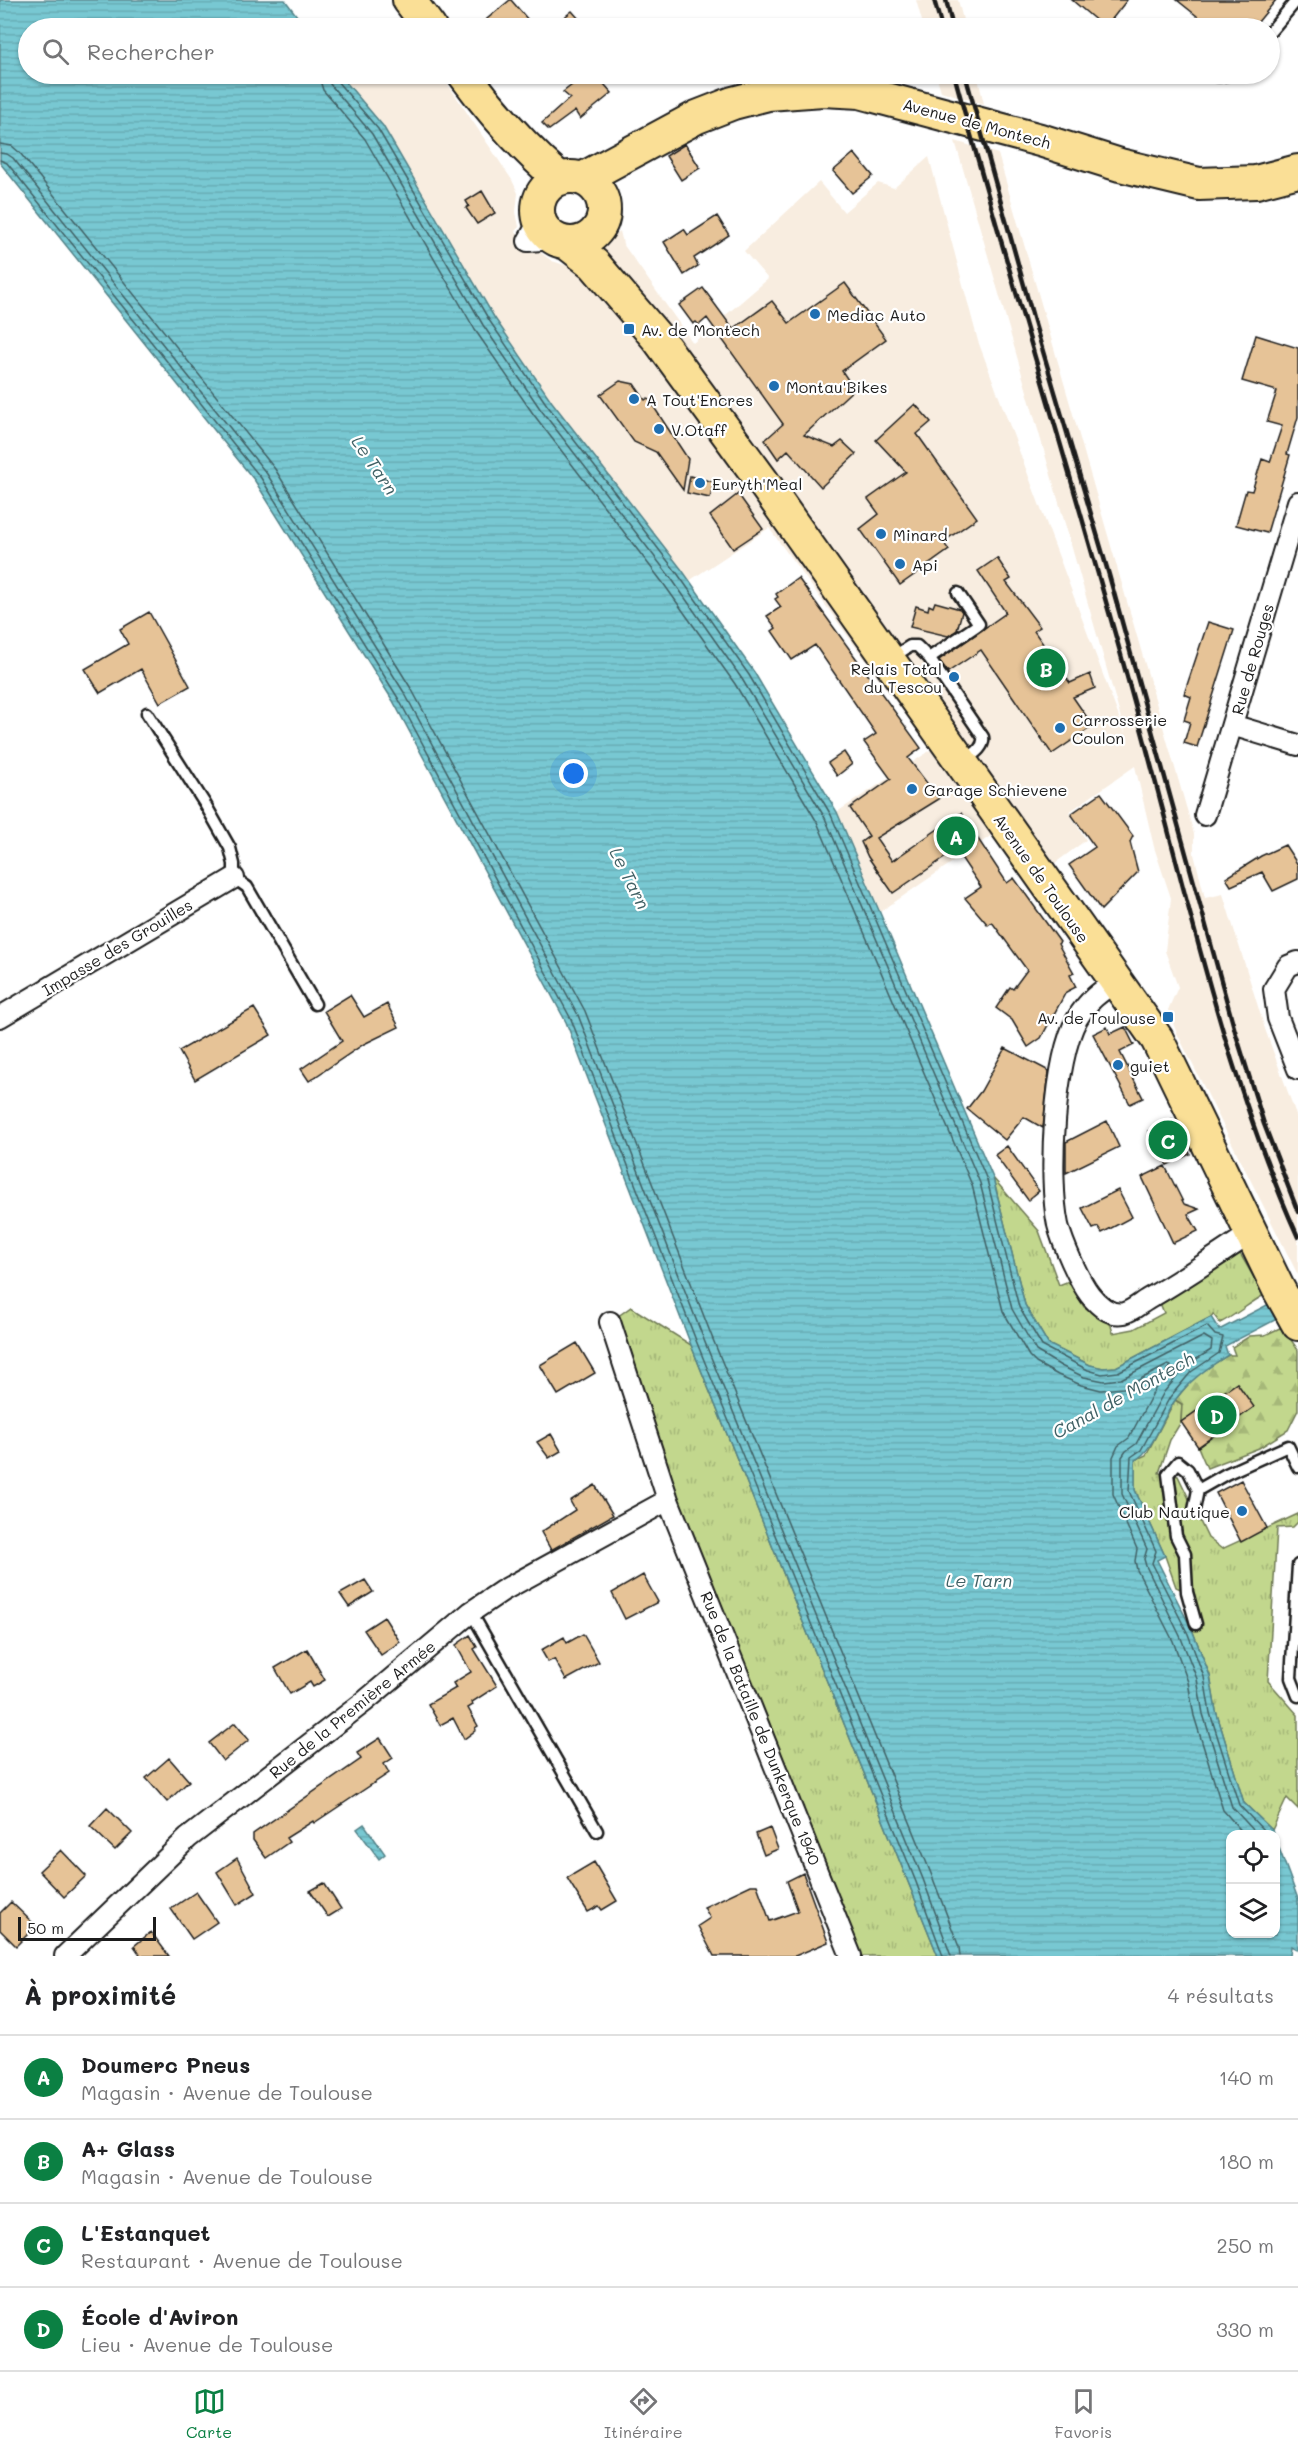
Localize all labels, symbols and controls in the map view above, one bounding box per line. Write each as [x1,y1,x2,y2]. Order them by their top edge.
search box [18,18,1280,84]
icon: search [39,35,72,68]
text: Rechercher [87,37,215,66]
street label: Avenue de Montech [901,93,1053,153]
place label: Mediac Auto [827,304,926,325]
marker: Mediac Auto [808,307,822,321]
place label: Av. de Montech [641,319,759,340]
marker: Av. de Montech [622,322,636,336]
place label: Montau'Bikes [786,376,887,397]
marker: Montau'Bikes [767,379,781,393]
place label: A Tout'Encres [646,389,753,410]
marker: A Tout'Encres [627,392,641,406]
place label: V.Otaff [671,419,727,440]
marker: V.Otaff [652,422,666,436]
water label: Le Tarn [346,431,404,499]
place label: Euryth'Meal [712,473,803,494]
marker: Euryth'Meal [693,476,707,490]
place label: Minard [893,524,948,545]
marker: Minard [874,527,888,541]
place label: Api [912,554,938,575]
marker: Api [893,557,907,571]
street label: Rue de Rouges [1226,601,1278,717]
pin: B [1026,646,1066,690]
place label: Relais Total du Tescou [851,658,942,697]
marker: Relais Total du Tescou [947,670,961,684]
place label: Carrosserie Coulon [1072,709,1167,748]
marker: Carrosserie Coulon [1053,721,1067,735]
your location [559,759,588,788]
place label: Garage Schievene [924,779,1068,800]
marker: Garage Schievene [905,782,919,796]
street label: Avenue de Toulouse [990,809,1094,947]
pin: A [936,814,976,858]
water label: Le Tarn [604,843,656,913]
street label: Impasse des Grouilles [38,894,196,1000]
place label: Av. de Toulouse [1037,1007,1156,1028]
marker: Av. de Toulouse [1161,1010,1175,1024]
place label: guiet [1130,1055,1170,1076]
marker: guiet [1111,1058,1125,1072]
pin: C [1148,1118,1188,1162]
water label: Canal de Montech [1048,1346,1198,1444]
pin: D [1198,1392,1236,1438]
place label: Club Nautique [1119,1501,1230,1522]
marker: Club Nautique [1235,1504,1249,1518]
water label: Le Tarn [946,1568,1012,1592]
street label: Rue de la Bataille de Dunkerque 1940 [696,1588,826,1868]
street label: Rue de la Première Armée [264,1635,440,1783]
map controls [1226,1830,1280,1938]
button: locate [1226,1830,1280,1884]
button: layers [1226,1884,1280,1938]
scale bar [18,1914,156,1942]
text: 50 m [27,1917,64,1938]
text: À proximité [24,1978,176,2012]
text: 4 résultats [1168,1982,1274,2008]
text: Doumerc Pneus [81,2050,250,2079]
text: A [37,2064,50,2090]
text: 140 m [1219,2064,1274,2090]
text: Magasin · Avenue de Toulouse [81,2079,373,2105]
text: A+ Glass [81,2134,175,2163]
text: B [37,2148,50,2174]
text: 180 m [1218,2148,1274,2174]
text: Magasin · Avenue de Toulouse [81,2163,373,2189]
text: L'Estanquet [81,2218,210,2247]
text: C [36,2232,51,2258]
text: 250 m [1217,2232,1274,2258]
text: Restaurant · Avenue de Toulouse [81,2247,403,2273]
text: École d'Aviron [81,2302,238,2331]
text: D [36,2316,51,2342]
text: 330 m [1216,2316,1274,2342]
text: Lieu · Avenue de Toulouse [81,2331,333,2357]
tab: Carte [186,2385,232,2442]
tab: Itinéraire [604,2385,683,2442]
tab: Favoris [1054,2385,1112,2442]

